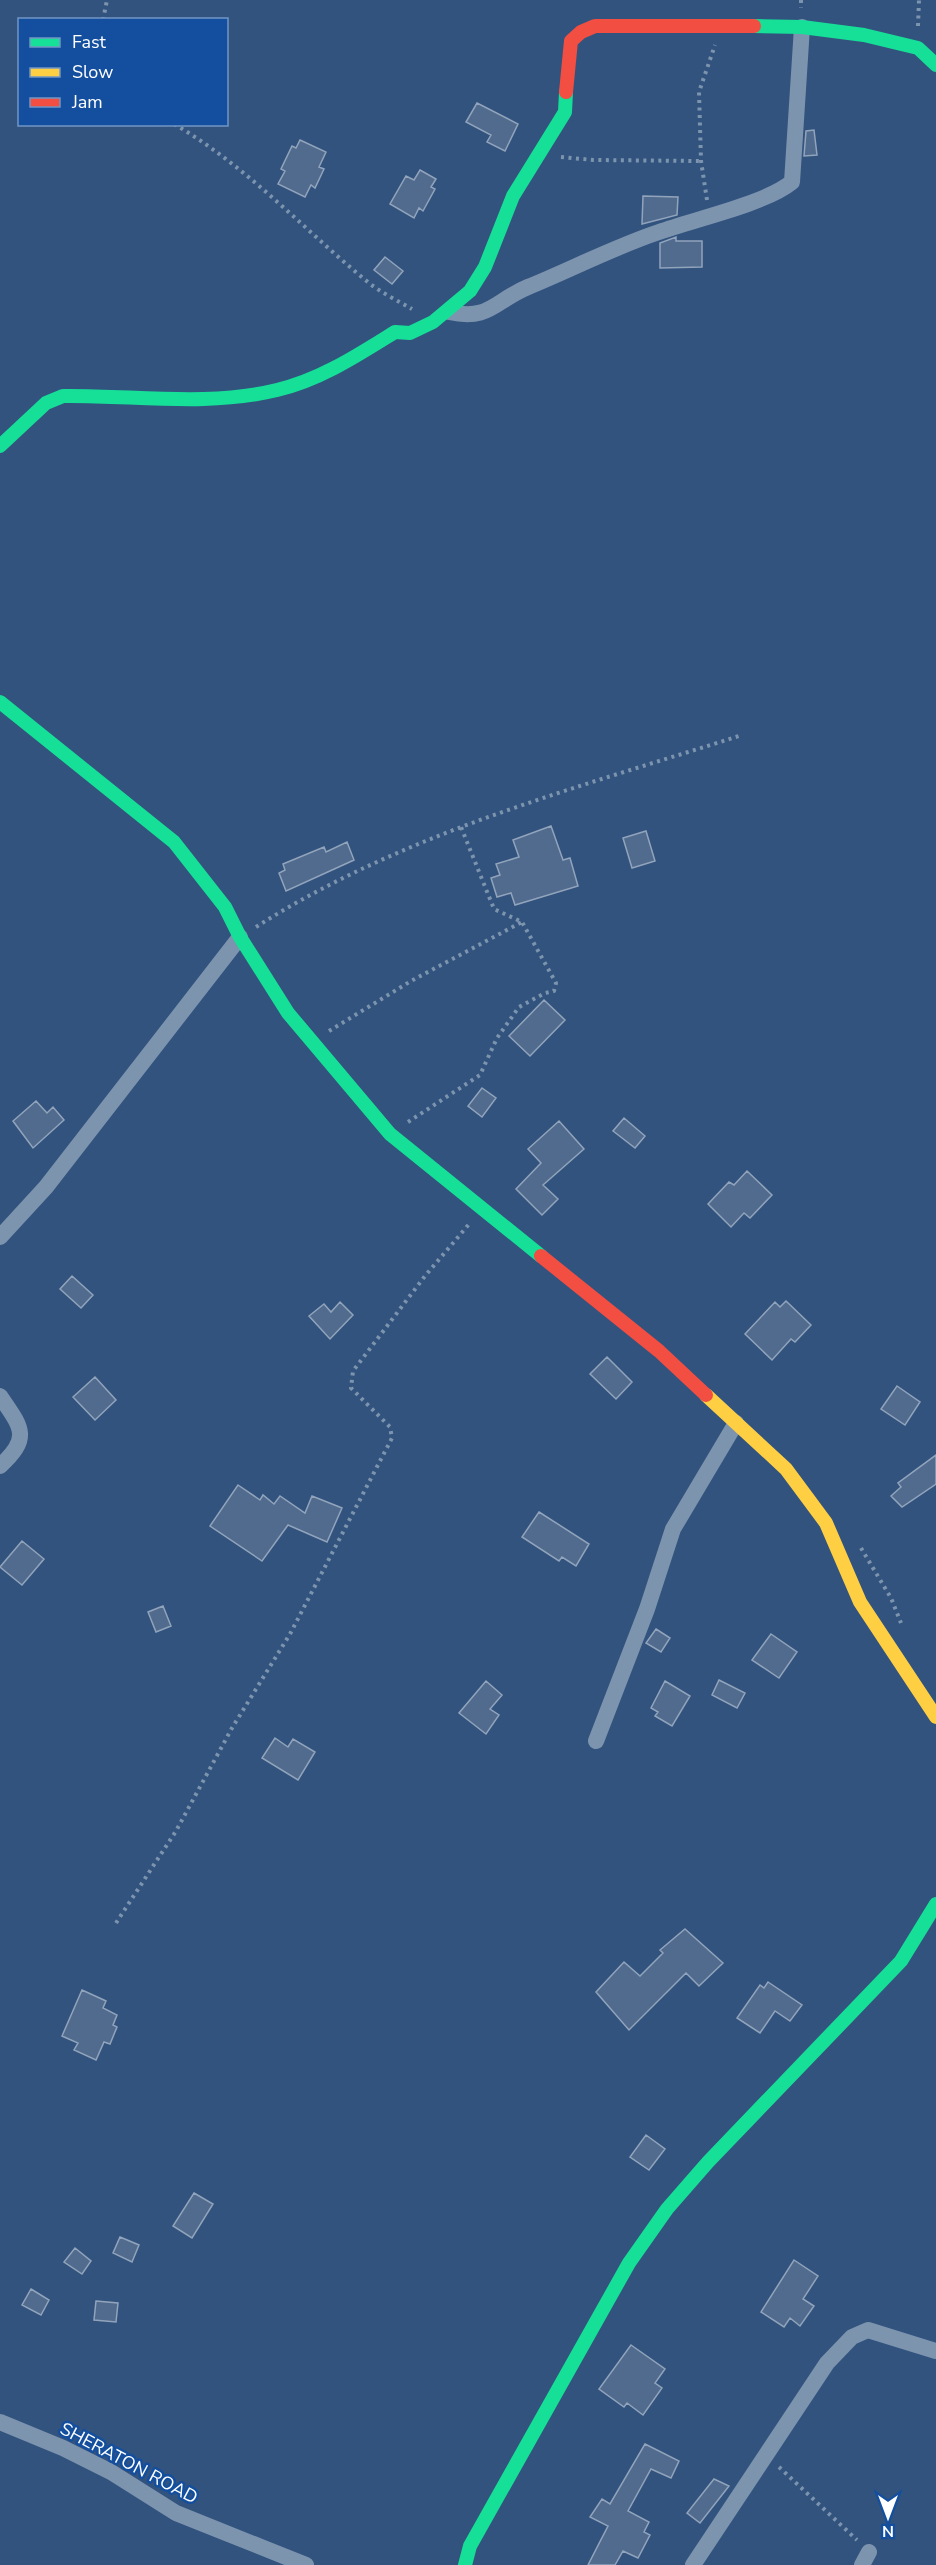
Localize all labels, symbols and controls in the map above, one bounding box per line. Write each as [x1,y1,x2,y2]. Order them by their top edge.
legend [18,18,228,126]
text: Fast [72,30,107,54]
text: Slow [72,60,113,84]
text: Jam [71,90,103,114]
street label: SHERATON ROAD [56,2417,202,2509]
north arrow [858,2487,918,2547]
text: N [882,2520,894,2542]

